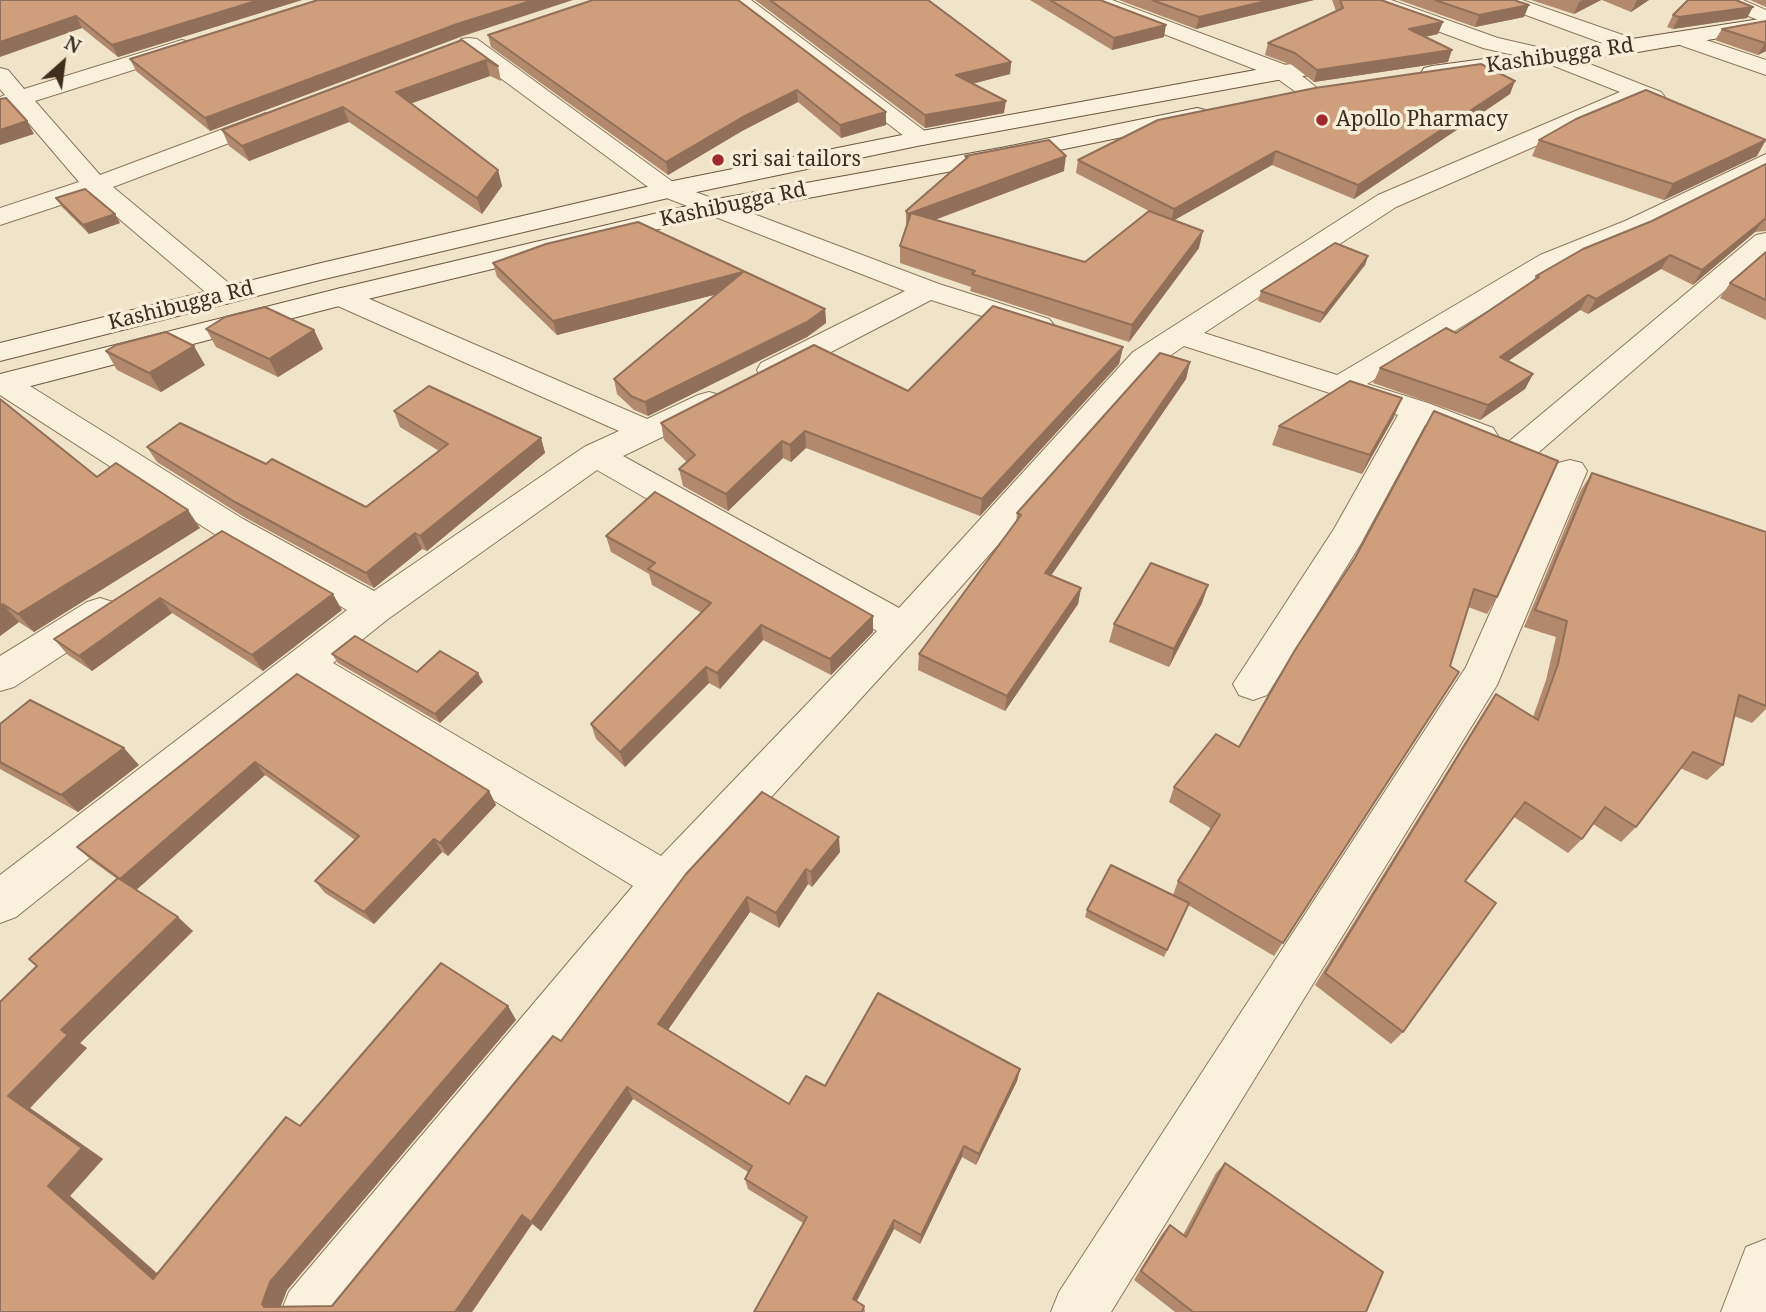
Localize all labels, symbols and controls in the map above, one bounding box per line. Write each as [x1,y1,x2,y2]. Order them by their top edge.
north arrow [28,28,98,98]
text: N [60,29,86,59]
street label: Kashibugga Rd [1485,33,1635,79]
place label: Apollo Pharmacy [1336,107,1508,133]
marker: Apollo Pharmacy [1314,112,1330,128]
place label: sri sai tailors [732,147,861,173]
marker: sri sai tailors [710,152,726,168]
street label: Kashibugga Rd [658,177,808,233]
street label: Kashibugga Rd [106,276,256,336]

